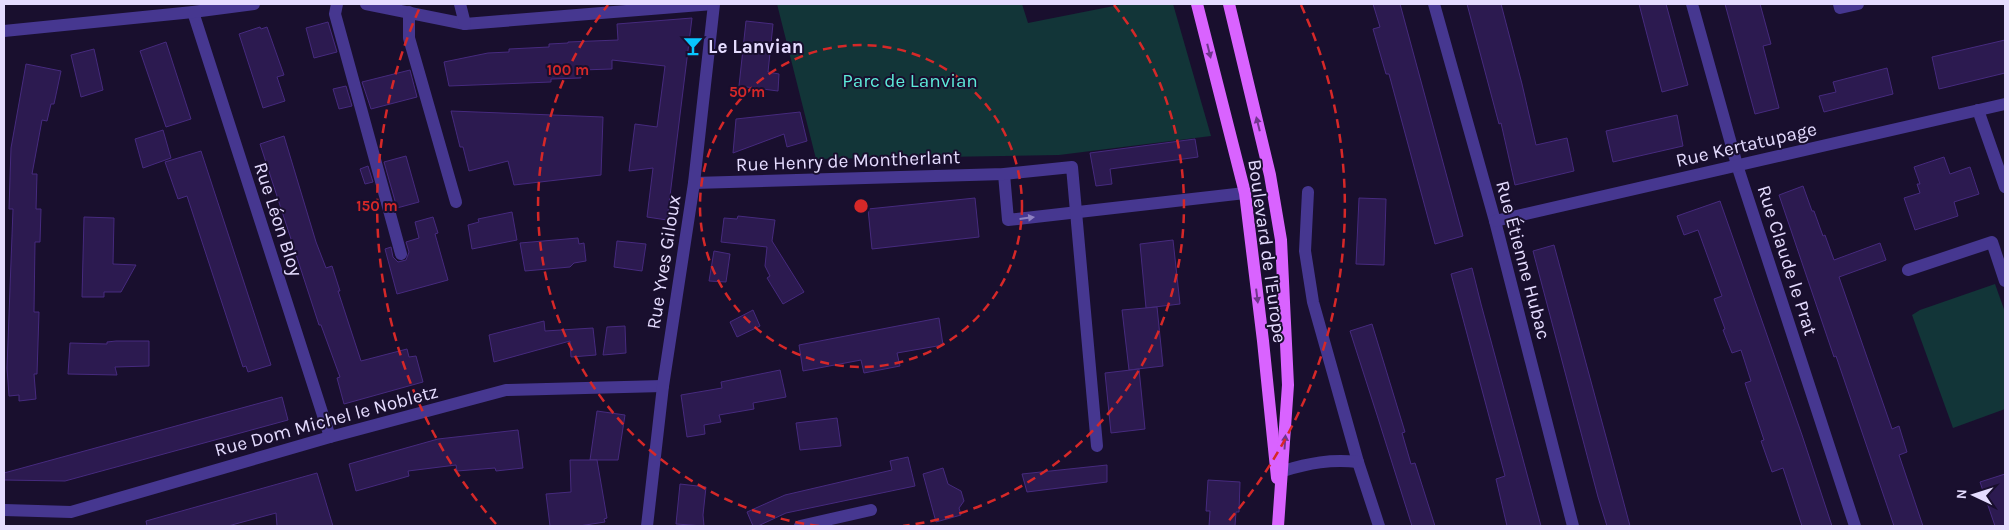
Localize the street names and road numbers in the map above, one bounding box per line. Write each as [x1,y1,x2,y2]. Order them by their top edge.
street label: Rue Kertatupage [1674,118,1819,172]
street label: Rue Henry de Montherlant [735,146,961,176]
street label: Boulevard de l'Europe [1243,158,1291,344]
street label: Rue Léon Bloy [249,159,307,279]
street label: Rue Étienne Hubac [1491,178,1556,342]
street label: Rue Claude le Prat [1752,183,1822,338]
street label: Rue Yves Giloux [643,193,686,331]
street label: Rue Dom Michel le Nobletz [212,380,441,461]

